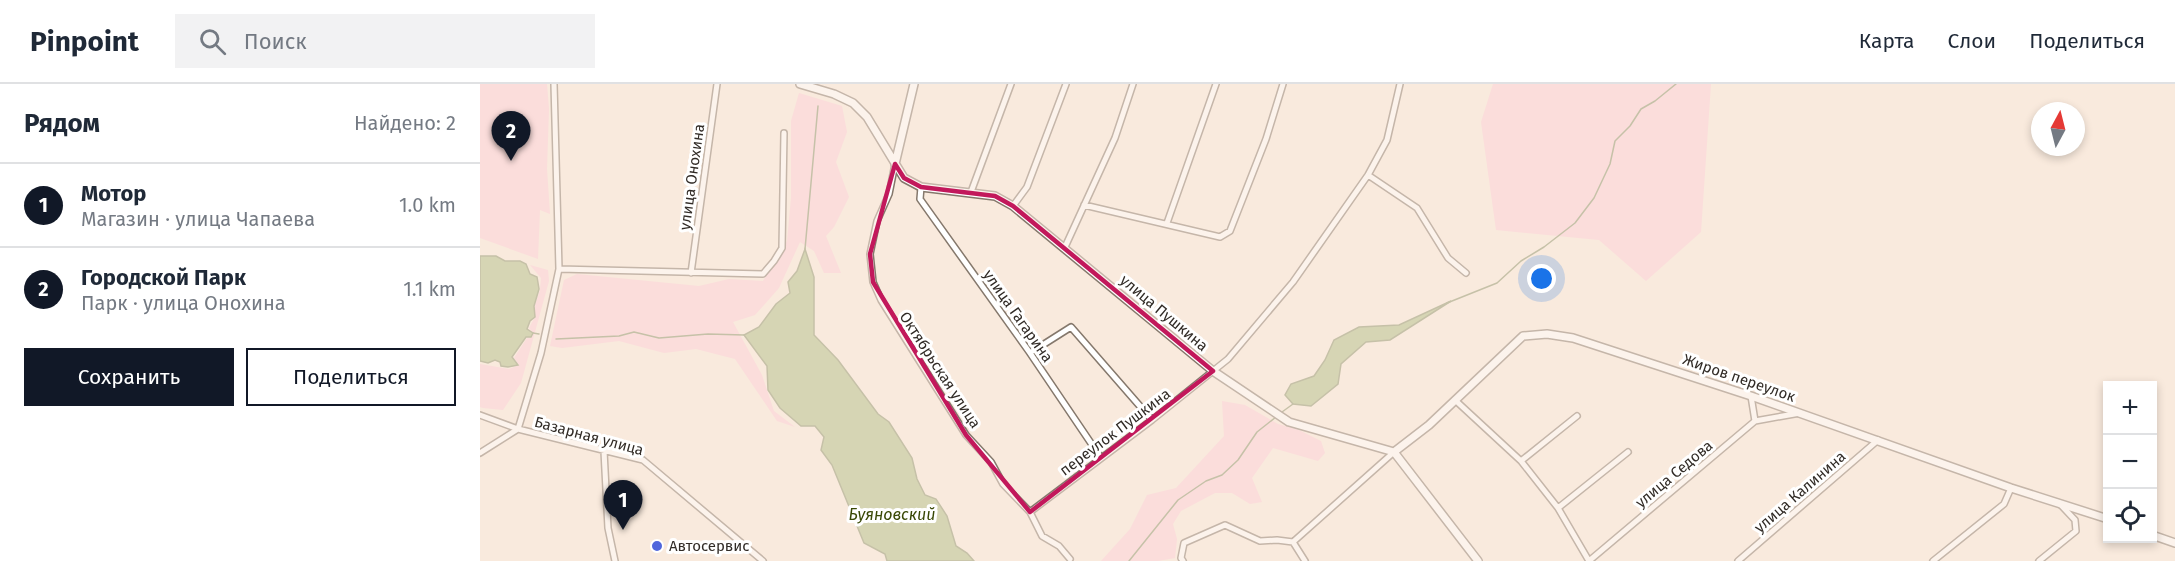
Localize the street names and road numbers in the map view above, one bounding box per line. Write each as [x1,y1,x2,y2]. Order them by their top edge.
street label: улица Онохина [676,123,708,231]
street label: улица Гагарина [979,266,1057,366]
street label: улица Пушкина [1116,271,1212,355]
street label: Октябрьская улица [896,308,984,432]
street label: Жиров переулок [1680,350,1798,406]
street label: переулок Пушкина [1056,385,1174,479]
street label: Базарная улица [532,413,646,459]
street label: улица Седова [1632,436,1716,512]
street label: улица Калинина [1751,447,1849,537]

